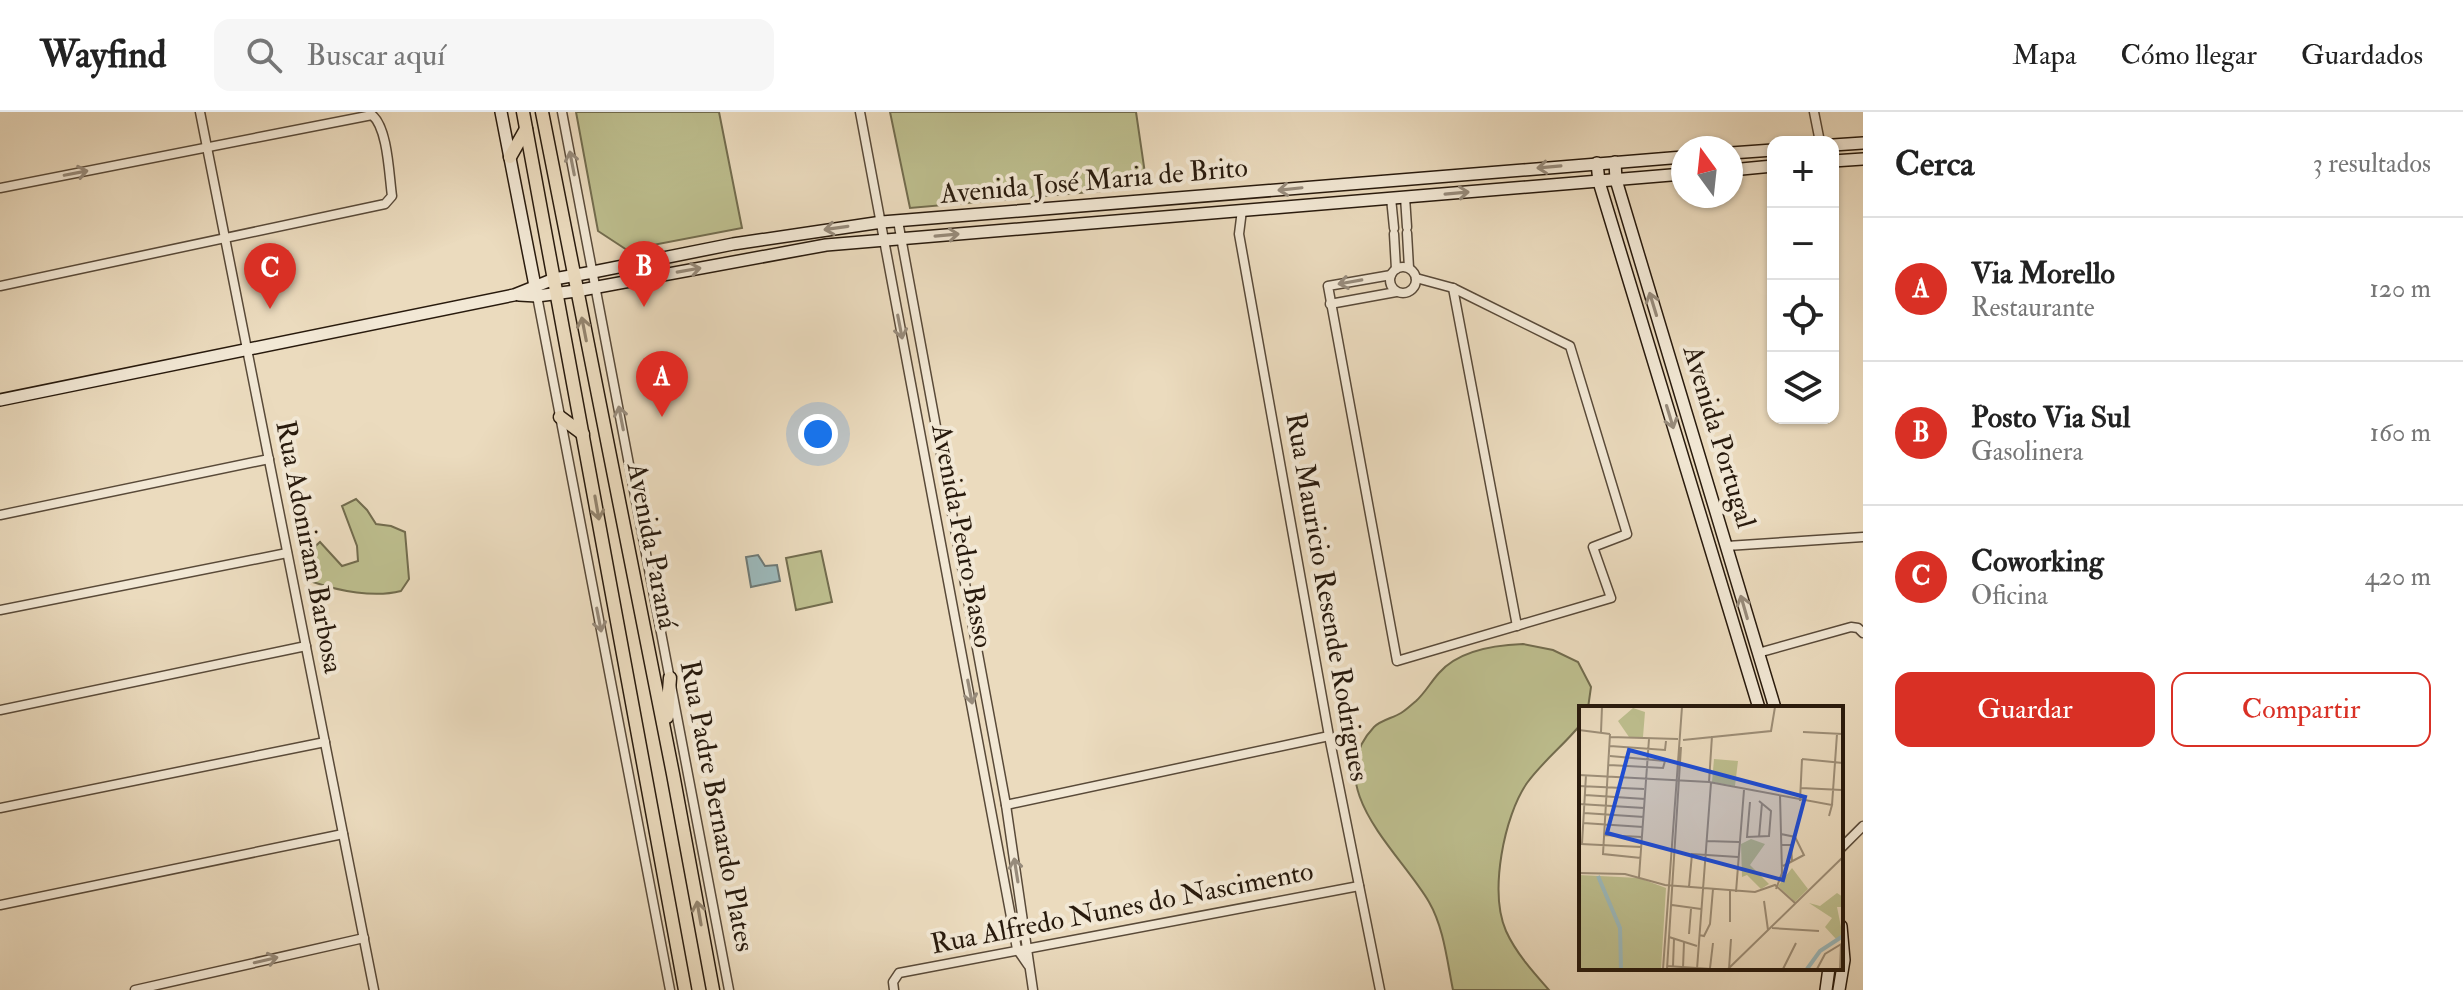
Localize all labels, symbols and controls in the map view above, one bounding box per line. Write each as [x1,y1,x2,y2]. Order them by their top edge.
search box [214,19,774,91]
text: Wayfind [40,31,166,79]
icon: search [242,33,286,77]
text: Buscar aquí [306,37,445,74]
text: Mapa [2012,38,2076,73]
text: Cómo llegar [2120,38,2257,73]
text: Guardados [2301,38,2423,73]
north arrow [1671,136,1743,208]
map controls [1767,136,1839,424]
button: + [1767,136,1839,208]
text: Cerca [1895,143,1974,186]
text: 3 resultados [2313,148,2431,180]
street label: Avenida José Maria de Brito [938,150,1249,212]
one-way arrow [564,151,579,176]
one-way arrow [1536,160,1563,175]
one-way arrow [63,164,89,179]
one-way arrow [1277,182,1304,197]
one-way arrow [1443,185,1470,200]
button: − [1767,208,1839,280]
one-way arrow [823,221,850,236]
one-way arrow [933,227,960,242]
pin: B [618,241,670,307]
pin: C [244,243,296,309]
text: Via Morello [1971,255,2115,292]
one-way arrow [676,262,702,277]
text: A [1913,273,1929,305]
text: 120 m [2370,273,2431,305]
one-way arrow [1338,275,1363,290]
button: locate [1767,280,1839,352]
one-way arrow [1645,292,1659,317]
text: Restaurante [1971,292,2095,324]
one-way arrow [893,313,908,339]
one-way arrow [575,316,590,342]
street label: Avenida Portugal [1674,341,1763,533]
pin: A [636,351,688,417]
button: layers [1767,352,1839,424]
text: Posto Via Sul [1971,399,2130,436]
one-way arrow [1664,404,1678,429]
one-way arrow [613,406,628,431]
street label: Rua Mauricio Resende Rodrigues [1277,410,1377,784]
your location [798,414,838,454]
text: B [1912,417,1930,449]
text: 160 m [2370,417,2431,449]
street label: Rua Adoniram Barbosa [267,418,351,677]
street label: Avenida Pedro Basso [923,420,1001,651]
text: Gasolinera [1971,436,2083,468]
street label: Avenida Paraná [619,459,685,633]
one-way arrow [590,495,605,521]
text: Coworking [1971,543,2104,580]
text: C [1911,561,1931,593]
text: 420 m [2365,561,2431,593]
text: Oficina [1971,580,2048,612]
one-way arrow [1736,594,1751,620]
one-way arrow [593,607,608,632]
street label: Rua Padre Bernardo Plates [672,657,762,955]
button: Guardar [1895,672,2155,747]
button: Compartir [2171,672,2431,747]
one-way arrow [963,679,978,704]
inset map [1579,706,1843,970]
street label: Rua Alfredo Nunes do Nascimento [928,854,1316,962]
one-way arrow [1008,858,1023,883]
one-way arrow [691,901,706,927]
one-way arrow [253,952,278,967]

